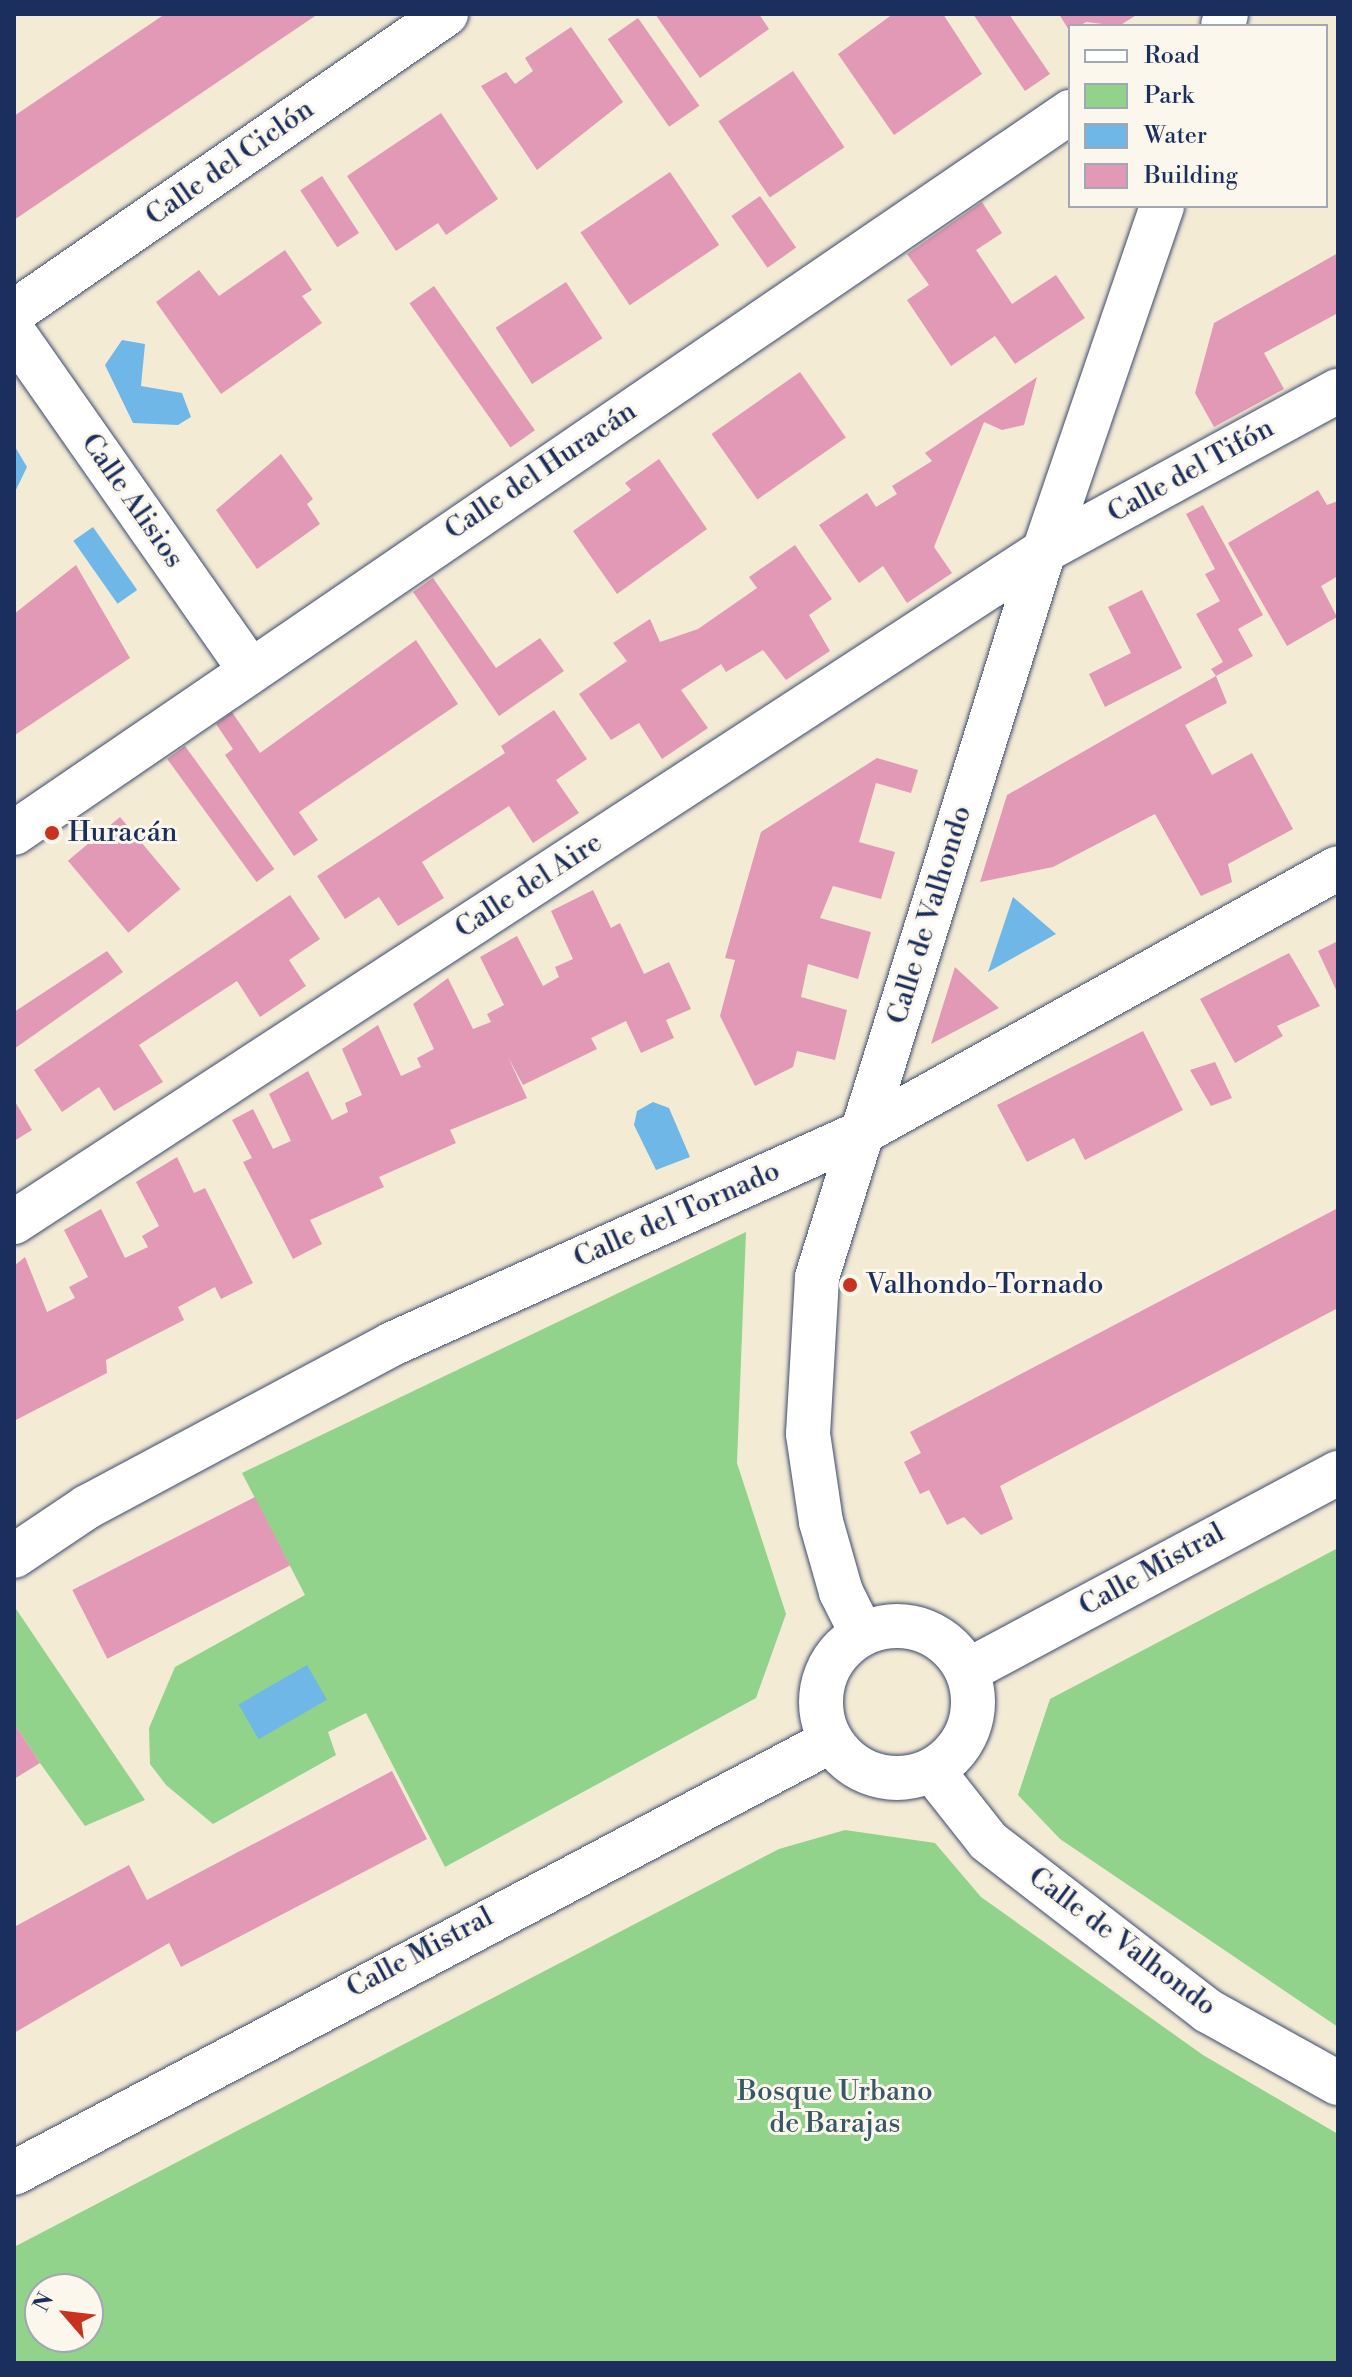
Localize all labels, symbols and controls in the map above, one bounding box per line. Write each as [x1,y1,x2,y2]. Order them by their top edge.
legend [1068,24,1328,208]
text: Road [1144,41,1200,71]
text: Park [1144,81,1194,111]
street label: Calle del Ciclón [140,93,320,233]
text: Water [1144,121,1207,151]
text: Building [1144,161,1238,191]
street label: Calle del Huracán [439,395,643,547]
street label: Calle del Tifón [1102,412,1280,530]
street label: Calle Alisios [73,427,191,575]
street label: Calle de Valhondo [881,802,979,1028]
place label: Huracán [68,816,178,850]
marker: Huracán [43,824,61,842]
street label: Calle del Aire [449,826,609,946]
street label: Calle del Tornado [569,1155,785,1275]
place label: Valhondo-Tornado [866,1268,1103,1302]
marker: Valhondo-Tornado [841,1276,859,1294]
street label: Calle Mistral [1074,1516,1230,1624]
street label: Calle de Valhondo [1021,1860,1223,2024]
street label: Calle Mistral [341,1900,499,2006]
park label: Bosque Urbano de Barajas [737,2075,933,2141]
north arrow [24,2273,104,2353]
text: N [28,2288,60,2316]

